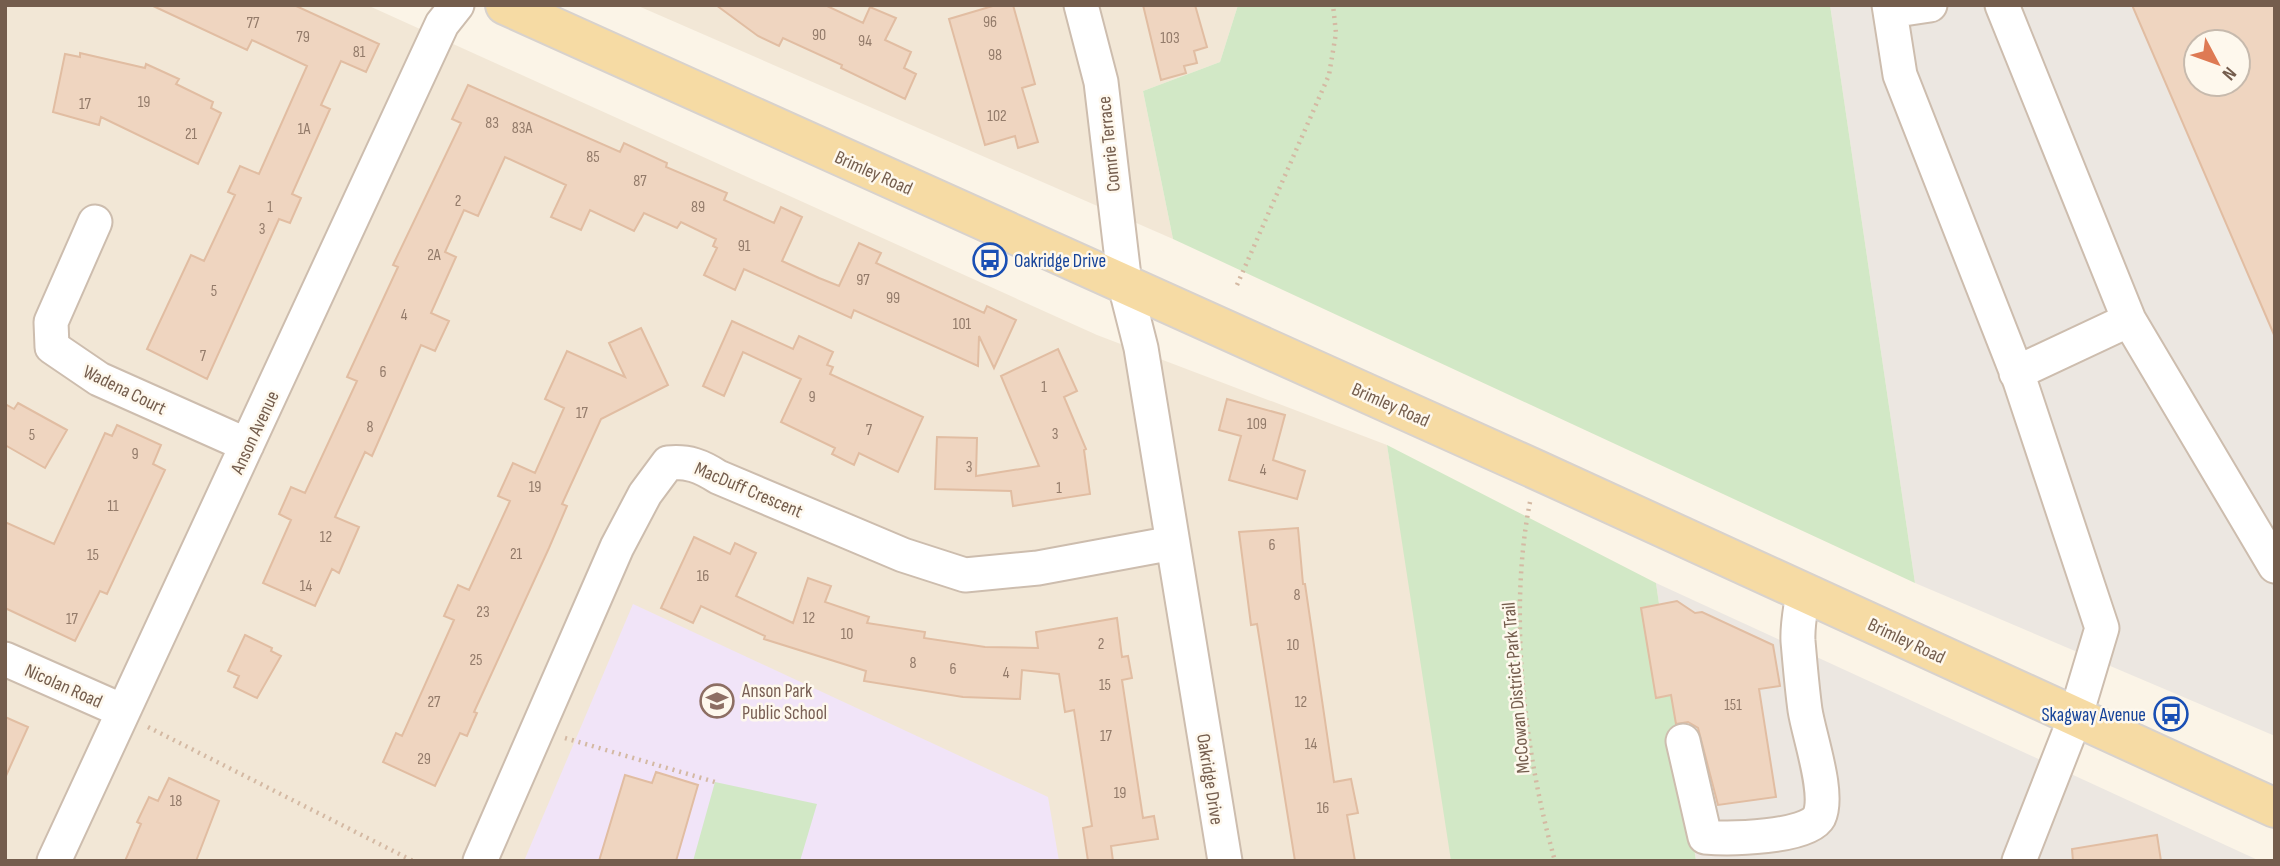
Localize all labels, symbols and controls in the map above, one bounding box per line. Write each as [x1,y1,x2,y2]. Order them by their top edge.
house number: 96 [983,13,997,32]
house number: 77 [247,14,260,33]
house number: 90 [812,26,826,45]
house number: 79 [296,28,310,47]
north arrow [2182,28,2252,98]
house number: 103 [1160,29,1180,48]
house number: 94 [858,32,872,51]
house number: 81 [353,43,366,62]
house number: 98 [988,46,1002,65]
text: N [2217,62,2241,85]
house number: 19 [138,93,150,112]
house number: 17 [79,95,92,114]
street label: Comrie Terrace [1093,95,1126,193]
house number: 102 [987,107,1007,126]
house number: 83 [485,114,499,133]
house number: 83A [512,119,532,138]
house number: 1A [298,120,310,139]
house number: 21 [185,125,198,144]
street label: Brimley Road [831,146,916,201]
house number: 85 [586,148,600,167]
house number: 87 [633,172,647,191]
house number: 2 [455,192,461,211]
house number: 1 [267,198,273,217]
house number: 89 [691,198,705,217]
house number: 3 [259,220,265,239]
house number: 91 [738,237,751,256]
bus stop icon: Oakridge Drive [971,241,1009,279]
house number: 2A [427,246,441,265]
place label: Oakridge Drive [1014,250,1106,273]
house number: 97 [856,271,870,290]
house number: 5 [211,282,217,301]
house number: 99 [886,289,900,308]
house number: 4 [401,306,408,325]
house number: 101 [953,315,972,334]
house number: 7 [200,347,207,366]
street label: Wadena Court [79,360,170,420]
house number: 6 [379,363,387,382]
house number: 1 [1041,378,1047,397]
street label: Brimley Road [1348,378,1433,433]
street label: Anson Avenue [226,387,285,479]
house number: 9 [808,388,816,407]
house number: 17 [576,404,589,423]
house number: 109 [1247,415,1267,434]
house number: 8 [366,418,374,437]
house number: 7 [866,421,873,440]
house number: 3 [1052,425,1058,444]
house number: 5 [29,426,35,445]
house number: 9 [131,445,139,464]
street label: MacDuff Crescent [691,457,806,524]
house number: 3 [966,458,972,477]
house number: 4 [1260,461,1267,480]
house number: 19 [529,478,541,497]
house number: 1 [1056,479,1062,498]
house number: 11 [107,497,119,516]
house number: 12 [320,528,332,547]
house number: 6 [1268,536,1276,555]
house number: 21 [510,545,523,564]
house number: 15 [87,546,99,565]
house number: 16 [697,567,709,586]
house number: 14 [300,577,312,596]
house number: 8 [1293,586,1301,605]
street label: McCowan District Park Trail [1498,601,1535,775]
house number: 23 [476,603,490,622]
house number: 12 [803,609,815,628]
house number: 17 [66,610,79,629]
street label: Brimley Road [1864,613,1949,669]
house number: 10 [841,625,853,644]
house number: 2 [1098,635,1104,654]
house number: 10 [1287,636,1299,655]
house number: 25 [469,651,483,670]
house number: 8 [909,654,917,673]
street label: Nicolan Road [21,659,106,714]
house number: 6 [949,660,957,679]
house number: 4 [1003,664,1010,683]
house number: 15 [1099,676,1111,695]
place label: Anson Park Public School [741,680,827,725]
school or university icon: Anson Park Public School [698,682,736,720]
house number: 27 [427,693,441,712]
house number: 12 [1295,693,1307,712]
bus stop icon: Skagway Avenue [2152,695,2190,733]
house number: 151 [1724,696,1742,715]
place label: Skagway Avenue [2041,704,2146,727]
house number: 17 [1100,727,1113,746]
street label: Oakridge Drive [1191,732,1228,826]
house number: 14 [1305,735,1317,754]
house number: 29 [417,750,431,769]
house number: 19 [1114,784,1126,803]
house number: 18 [170,792,182,811]
house number: 16 [1317,799,1329,818]

